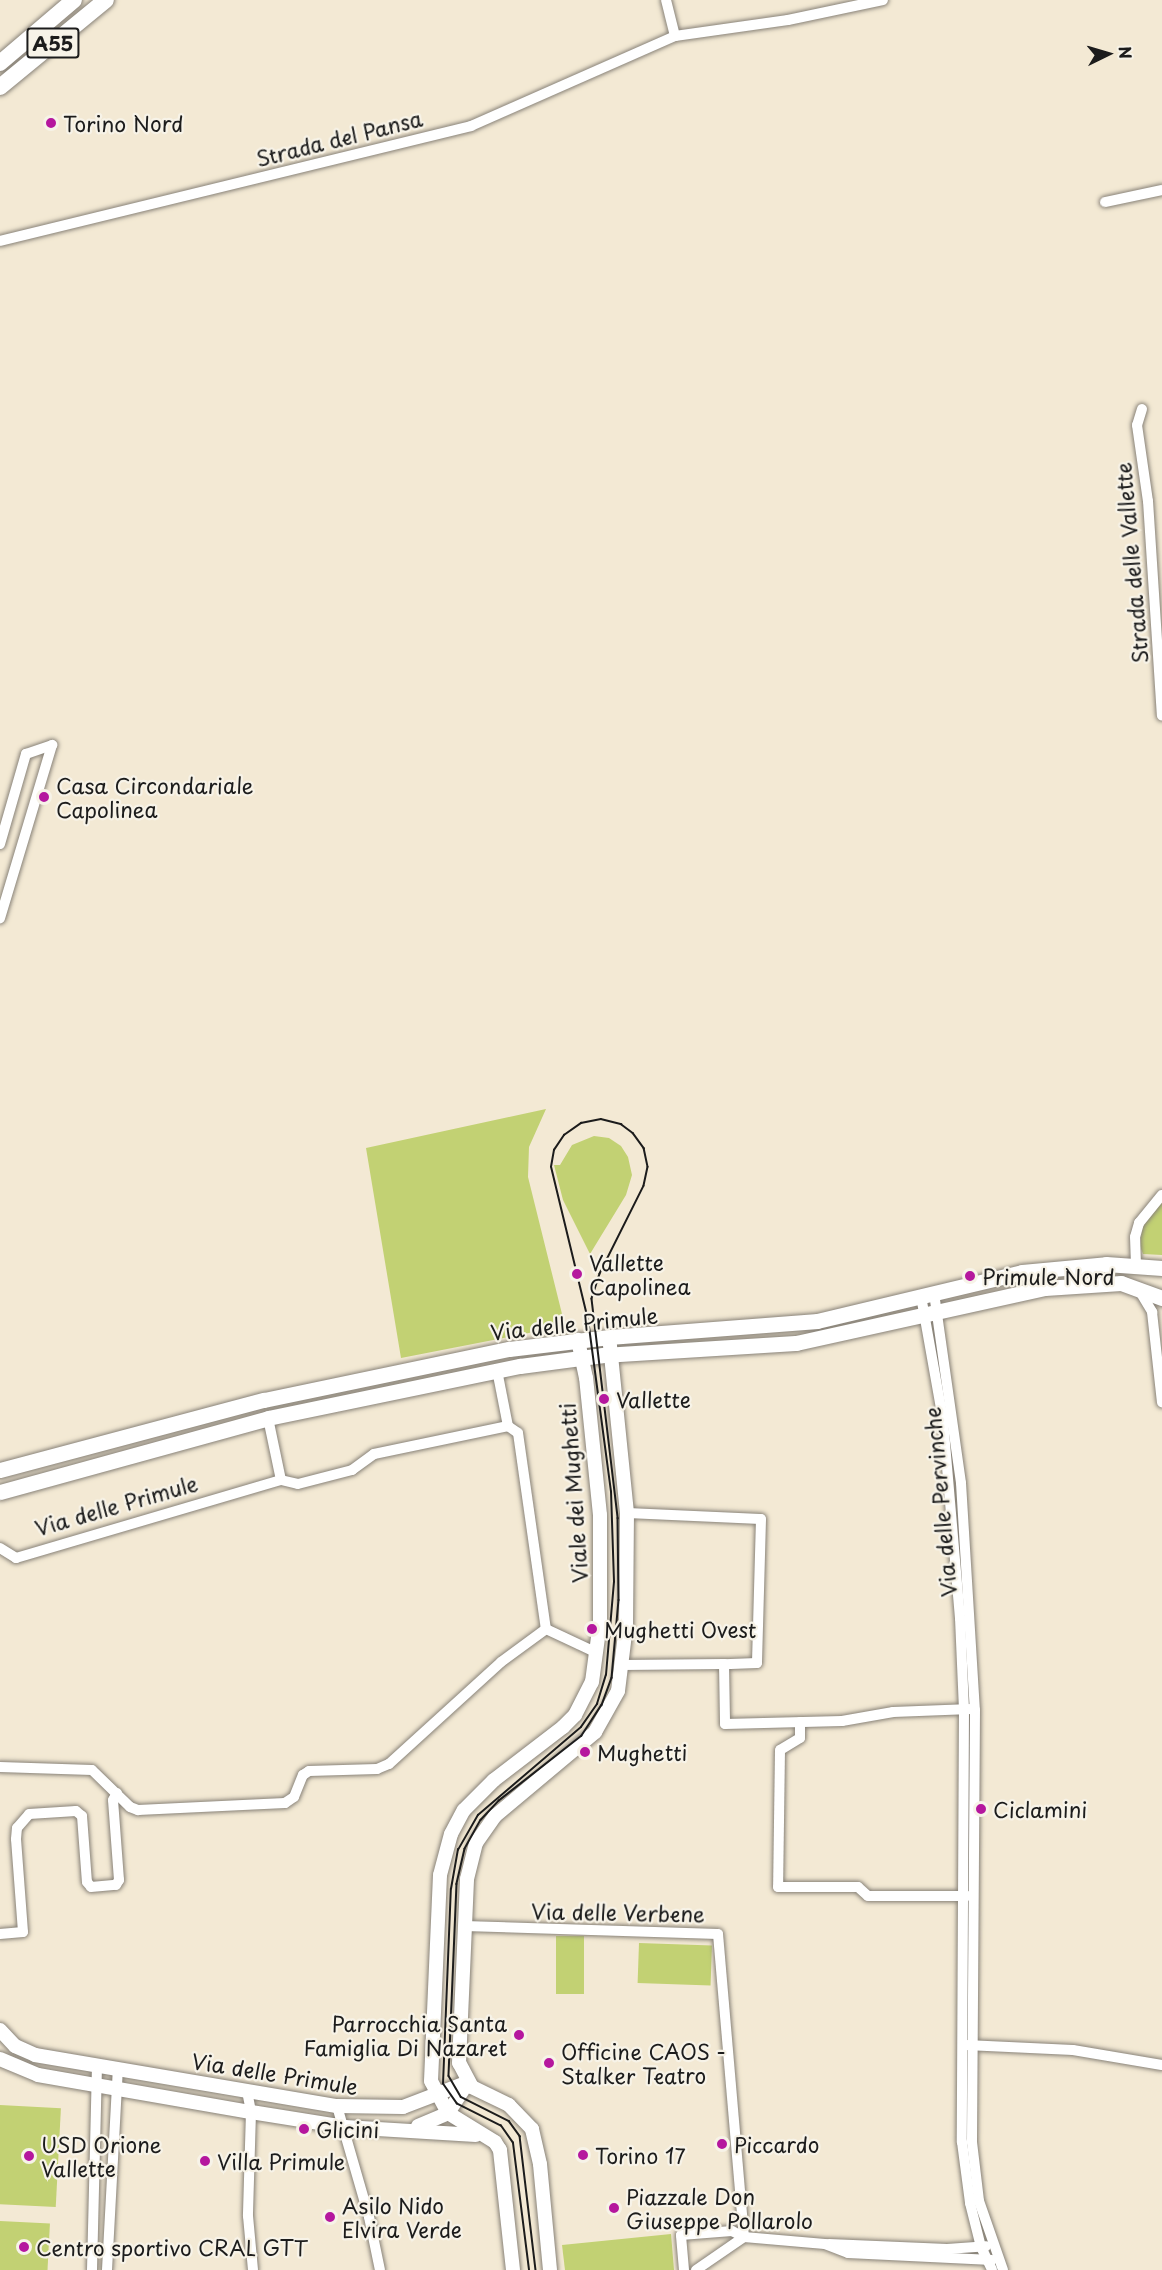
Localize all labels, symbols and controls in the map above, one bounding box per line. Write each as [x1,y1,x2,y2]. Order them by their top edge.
north arrow [1078,24,1138,84]
road number: A55 [26,26,80,60]
text: N [1113,45,1138,60]
street label: Strada del Pansa [252,105,426,171]
place label: Torino Nord [63,110,183,136]
marker: Torino Nord [44,116,58,130]
street label: Strada delle Vallette [1110,461,1152,665]
place label: Casa Circondariale Capolinea [56,772,253,822]
marker: Casa Circondariale Capolinea [37,790,51,804]
place label: Vallette Capolinea [589,1249,691,1299]
place label: Primule Nord [982,1263,1115,1289]
marker: Vallette Capolinea [570,1267,584,1281]
marker: Primule Nord [963,1269,977,1283]
street label: Via delle Primule [489,1302,659,1344]
place label: Vallette [616,1386,691,1412]
marker: Vallette [597,1392,611,1406]
street label: Viale dei Mughetti [554,1400,592,1586]
street label: Via delle Pervinche [919,1407,961,1597]
street label: Via delle Primule [32,1470,200,1540]
place label: Mughetti Ovest [604,1616,757,1642]
marker: Mughetti Ovest [585,1622,599,1636]
place label: Mughetti [597,1739,687,1765]
marker: Mughetti [578,1745,592,1759]
place label: Ciclamini [993,1796,1087,1822]
marker: Ciclamini [974,1802,988,1816]
street label: Via delle Verbene [531,1898,705,1926]
place label: Parrocchia Santa Famiglia Di Nazaret [303,2010,507,2060]
marker: Parrocchia Santa Famiglia Di Nazaret [512,2028,526,2042]
place label: Officine CAOS - Stalker Teatro [561,2038,727,2088]
street label: Via delle Primule [190,2047,360,2099]
marker: Officine CAOS - Stalker Teatro [542,2056,556,2070]
place label: Glicini [316,2116,379,2142]
marker: Glicini [297,2122,311,2136]
place label: USD Orione Vallette [41,2131,164,2181]
place label: Piccardo [734,2131,819,2157]
marker: Piccardo [715,2137,729,2151]
place label: Torino 17 [595,2142,685,2168]
place label: Villa Primule [217,2148,344,2174]
marker: Torino 17 [576,2148,590,2162]
marker: USD Orione Vallette [22,2149,36,2163]
marker: Villa Primule [198,2154,212,2168]
place label: Piazzale Don Giuseppe Pollarolo [626,2183,812,2233]
place label: Asilo Nido Elvira Verde [342,2192,462,2242]
marker: Piazzale Don Giuseppe Pollarolo [607,2201,621,2215]
marker: Asilo Nido Elvira Verde [323,2210,337,2224]
place label: Centro sportivo CRAL GTT [36,2234,310,2260]
marker: Centro sportivo CRAL GTT [17,2240,31,2254]

